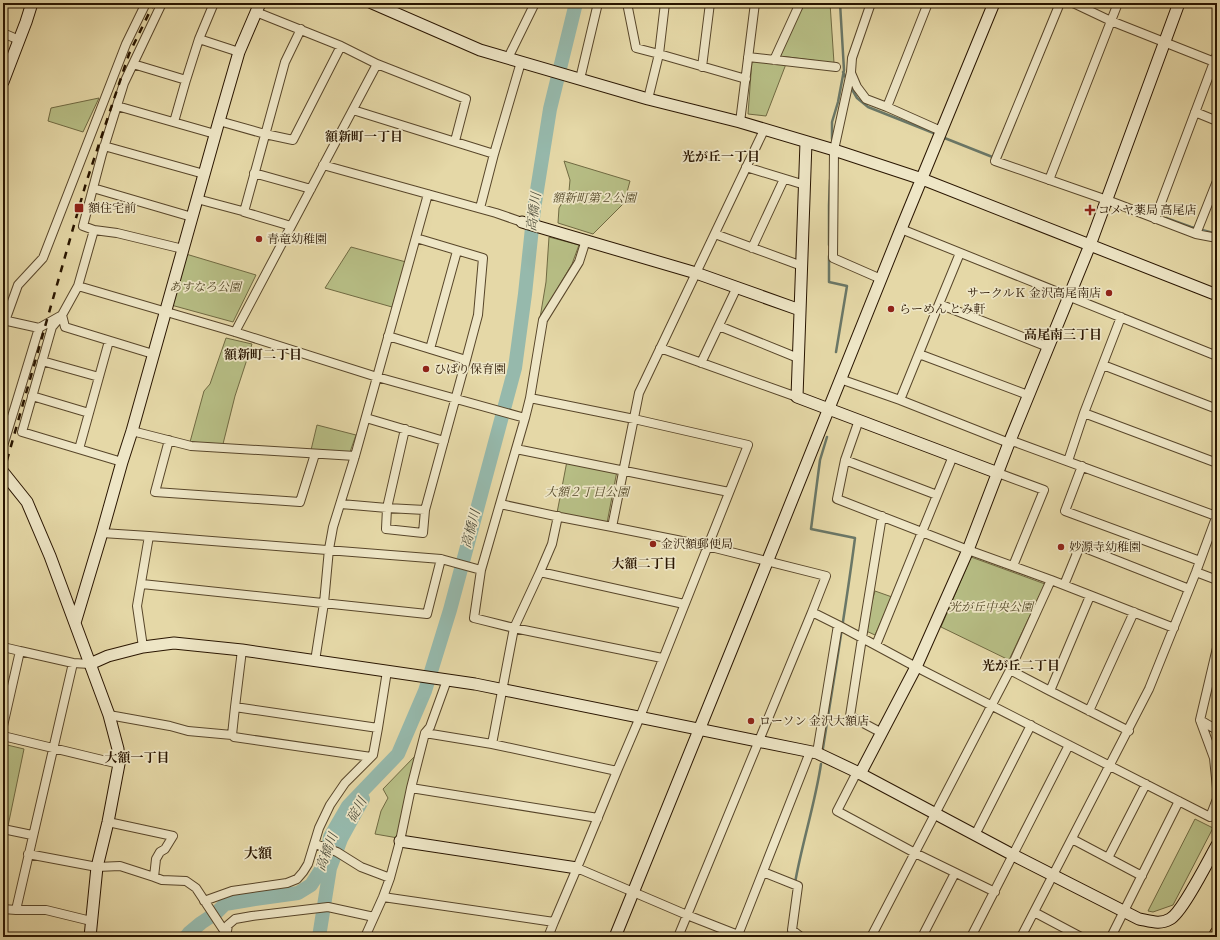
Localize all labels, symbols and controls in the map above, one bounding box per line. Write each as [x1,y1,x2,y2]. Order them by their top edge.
district label: 額新町一丁目 [325,129,403,145]
district label: 光が丘一丁目 [682,149,760,165]
water label: 高橋川 [523,190,545,232]
park label: 額新町第２公園 [552,191,638,206]
place label: 額住宅前 [88,201,136,216]
marker: 額住宅前 [73,202,85,214]
place label: コメヤ薬局 高尾店 [1098,203,1196,218]
marker: コメヤ薬局 高尾店 [1085,205,1095,215]
place label: 青竜幼稚園 [267,232,327,247]
marker: 青竜幼稚園 [254,234,264,244]
park label: あすなろ公園 [169,280,243,295]
place label: サークルＫ 金沢高尾南店 [967,286,1101,301]
marker: サークルＫ 金沢高尾南店 [1104,288,1114,298]
place label: らーめん とみ軒 [899,302,985,317]
marker: らーめん とみ軒 [886,304,896,314]
district label: 高尾南三丁目 [1024,327,1102,343]
district label: 額新町二丁目 [224,347,302,363]
place label: ひばり保育園 [434,362,506,377]
marker: ひばり保育園 [421,364,431,374]
park label: 大額２丁目公園 [545,485,631,500]
water label: 高橋川 [458,506,484,550]
place label: 金沢額郵便局 [661,537,733,552]
marker: 金沢額郵便局 [648,539,658,549]
place label: 妙源寺幼稚園 [1069,540,1141,555]
marker: 妙源寺幼稚園 [1056,542,1066,552]
district label: 大額二丁目 [611,556,677,572]
park label: 光が丘中央公園 [949,600,1035,615]
district label: 光が丘二丁目 [982,658,1060,674]
place label: ローソン 金沢大額店 [759,714,869,729]
marker: ローソン 金沢大額店 [746,716,756,726]
district label: 大額一丁目 [104,750,170,766]
water label: 碇川 [344,793,371,825]
water label: 高橋川 [313,829,342,873]
district label: 大額 [244,845,272,863]

